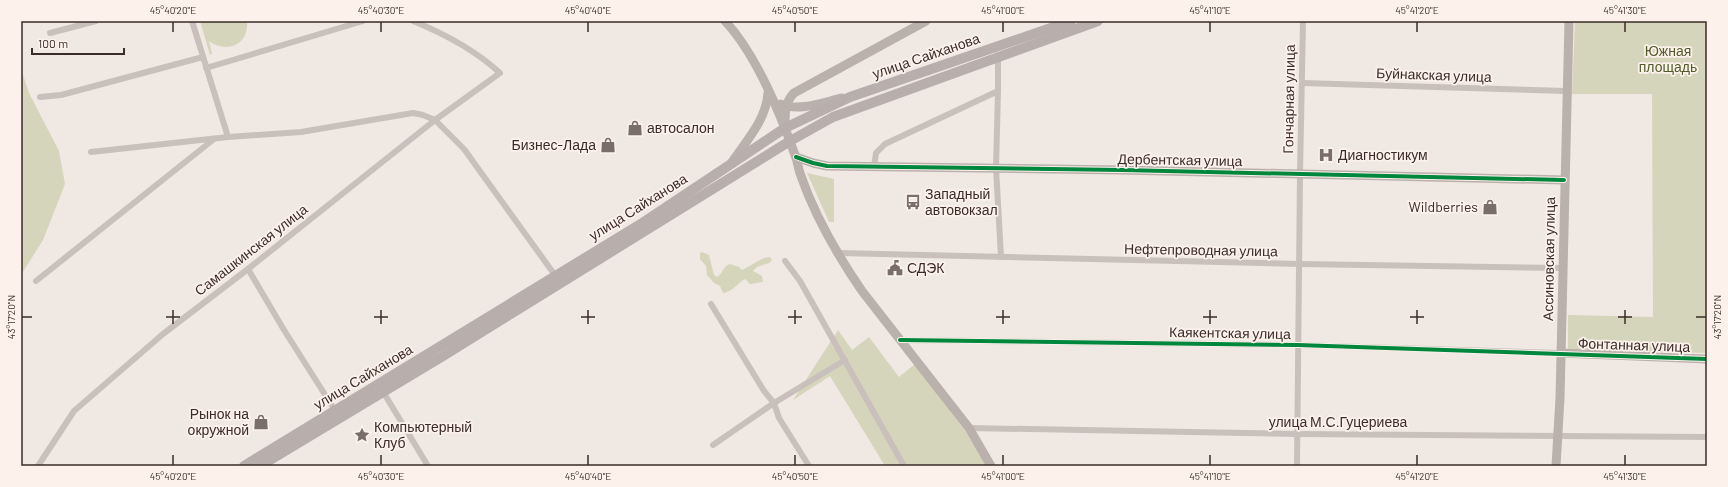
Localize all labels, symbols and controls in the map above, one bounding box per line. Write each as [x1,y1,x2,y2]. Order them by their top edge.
text: 45°40'20"E [150,4,196,16]
text: 45°40'30"E [358,4,404,16]
text: 45°40'40"E [565,4,611,16]
text: 45°40'50"E [772,4,818,16]
text: 45°41'00"E [981,4,1025,16]
text: 45°41'10"E [1189,4,1231,16]
text: 45°41'20"E [1395,4,1439,16]
text: 45°41'30"E [1603,4,1647,16]
street label: улица Сайханова [870,29,982,82]
scale bar [32,30,124,56]
text: 100 m [38,36,68,50]
park label: Южная площадь [1639,42,1697,75]
street label: Гончарная улица [1279,44,1298,154]
street label: Буйнакская улица [1376,64,1492,85]
shop icon: автосалон [626,119,644,137]
place label: автосалон [647,119,715,136]
place label: Бизнес-Лада [512,136,596,153]
shop icon: Бизнес-Лада [599,136,617,154]
hospital icon: Диагностикум [1317,146,1335,164]
place label: Диагностикум [1338,146,1428,163]
street label: Дербентская улица [1117,150,1243,169]
street label: улица Сайханова [586,169,690,244]
place label: Западный автовокзал [925,185,998,218]
bus stop icon: Западный автовокзал [904,193,922,211]
street label: Ассиновская улица [1539,197,1558,321]
place label: Wildberries [1408,198,1478,215]
shop icon: Wildberries [1481,198,1499,216]
street label: Самашкинская улица [191,200,311,299]
street label: Нефтепроводная улица [1124,240,1278,259]
public building icon: СДЭК [886,259,904,277]
place label: СДЭК [907,259,945,276]
text: 43°17'20"N [5,295,17,339]
text: 43°17'20"N [1711,295,1723,339]
street label: Каякентская улица [1169,323,1291,342]
street label: Фонтанная улица [1578,334,1691,355]
street label: улица Сайханова [310,340,415,413]
place label: Рынок на окружной [188,405,249,438]
shop icon: Рынок на окружной [252,413,270,431]
street label: улица М.С.Гуцериева [1269,413,1408,430]
place label: Компьютерный Клуб [374,418,472,451]
place icon: Компьютерный Клуб [353,426,371,444]
text: 45°40'20"E [150,470,196,482]
text: 45°40'30"E [358,470,404,482]
text: 45°40'40"E [565,470,611,482]
text: 45°40'50"E [772,470,818,482]
text: 45°41'00"E [981,470,1025,482]
text: 45°41'10"E [1189,470,1231,482]
text: 45°41'20"E [1395,470,1439,482]
text: 45°41'30"E [1603,470,1647,482]

